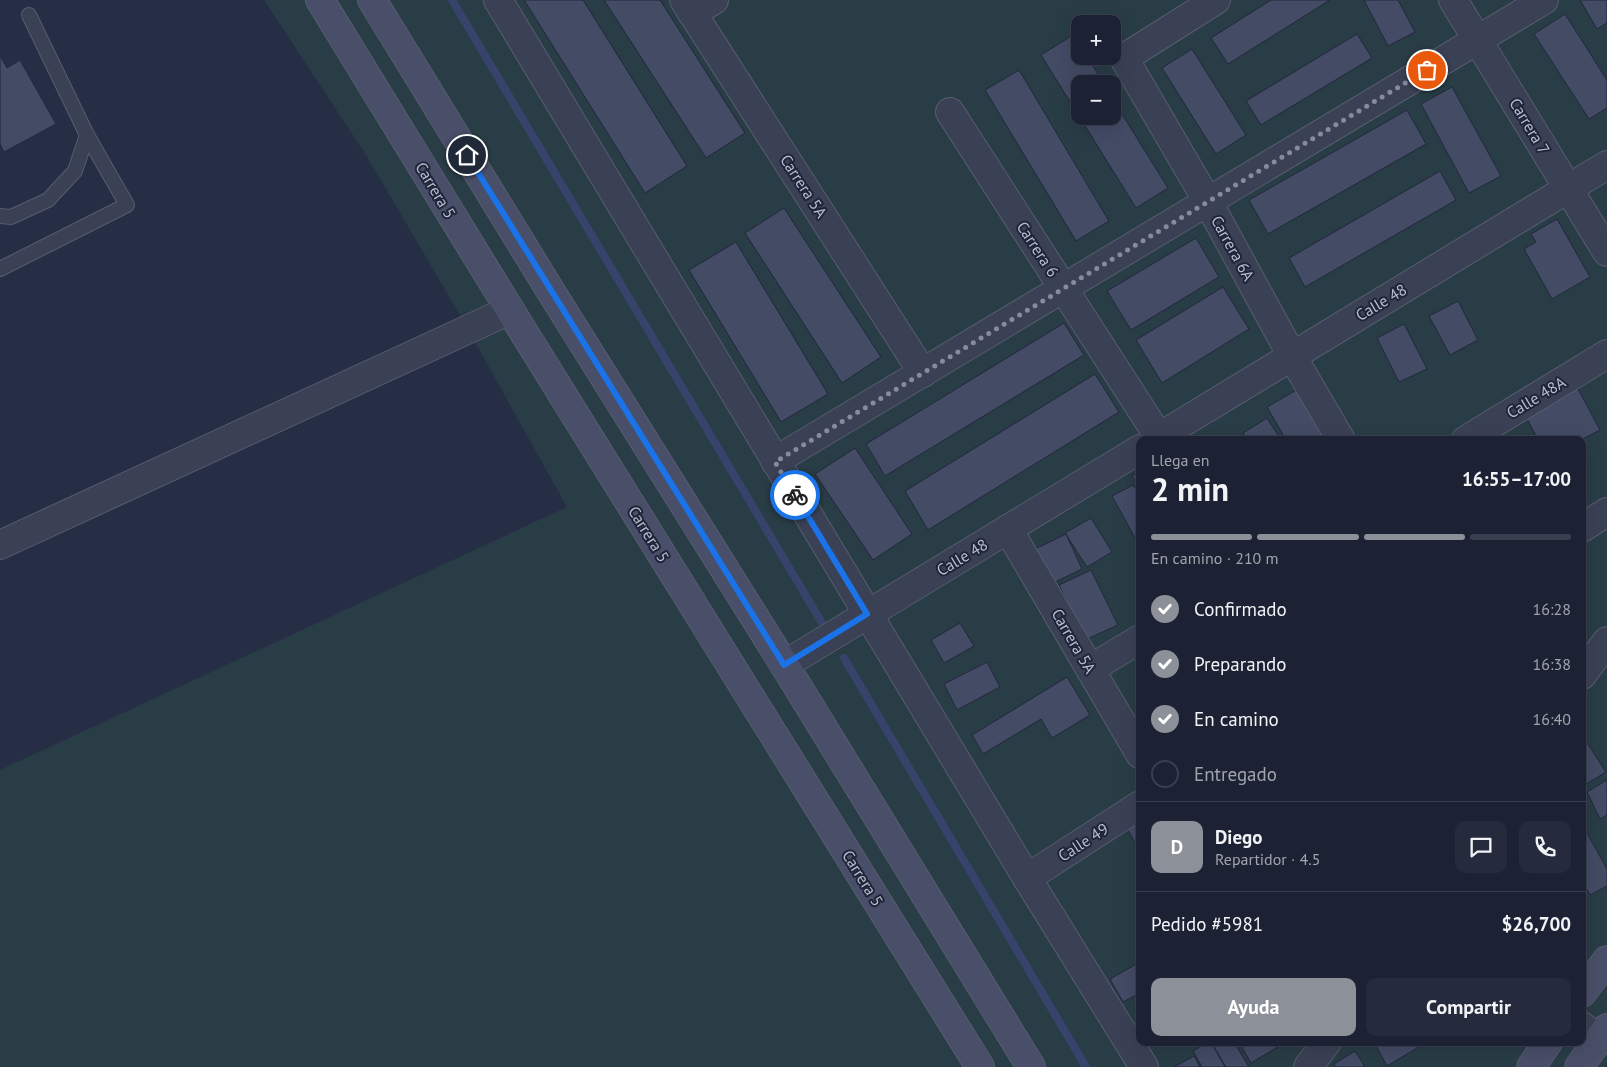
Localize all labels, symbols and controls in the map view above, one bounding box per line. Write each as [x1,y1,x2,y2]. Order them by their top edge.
map controls [1071,15,1121,125]
button: + [1071,15,1121,65]
pin [1406,49,1448,91]
icon: bag [1413,56,1441,84]
button: − [1071,75,1121,125]
street label: Carrera 7 [1505,94,1555,158]
pin [446,134,488,176]
icon: home [453,141,481,169]
street label: Carrera 5A [776,151,832,222]
street label: Carrera 5 [411,158,461,222]
street label: Carrera 6A [1207,212,1259,285]
street label: Carrera 6 [1013,217,1063,281]
street label: Calle 48 [1352,279,1410,325]
street label: Calle 48A [1503,371,1570,422]
text: Llega en [1151,450,1210,470]
text: 16:55–17:00 [1462,467,1571,491]
text: 2 min [1151,468,1229,510]
courier [770,470,820,520]
icon: bike [781,481,809,509]
street label: Carrera 5 [624,502,674,566]
street label: Calle 48 [933,534,991,580]
text: En camino · 210 m [1151,548,1279,568]
icon: check [1151,595,1179,623]
text: Confirmado [1194,597,1287,621]
text: 16:28 [1533,599,1571,619]
street label: Carrera 5A [1047,605,1101,678]
icon: check [1151,650,1179,678]
text: Preparando [1194,652,1286,676]
text: 16:38 [1533,654,1571,674]
icon: check [1151,705,1179,733]
text: En camino [1194,707,1279,731]
text: 16:40 [1533,709,1571,729]
text: Entregado [1194,762,1277,786]
street label: Calle 49 [1054,818,1112,866]
button: chat [1455,821,1507,873]
button: phone [1519,821,1571,873]
text: Diego [1215,825,1262,849]
text: D [1171,835,1183,859]
street label: Carrera 5 [838,846,888,910]
text: Repartidor · 4.5 [1215,849,1320,869]
text: Pedido #5981 [1151,912,1263,936]
text: $26,700 [1502,912,1571,936]
button: Ayuda [1151,978,1356,1036]
button: Compartir [1366,978,1571,1036]

